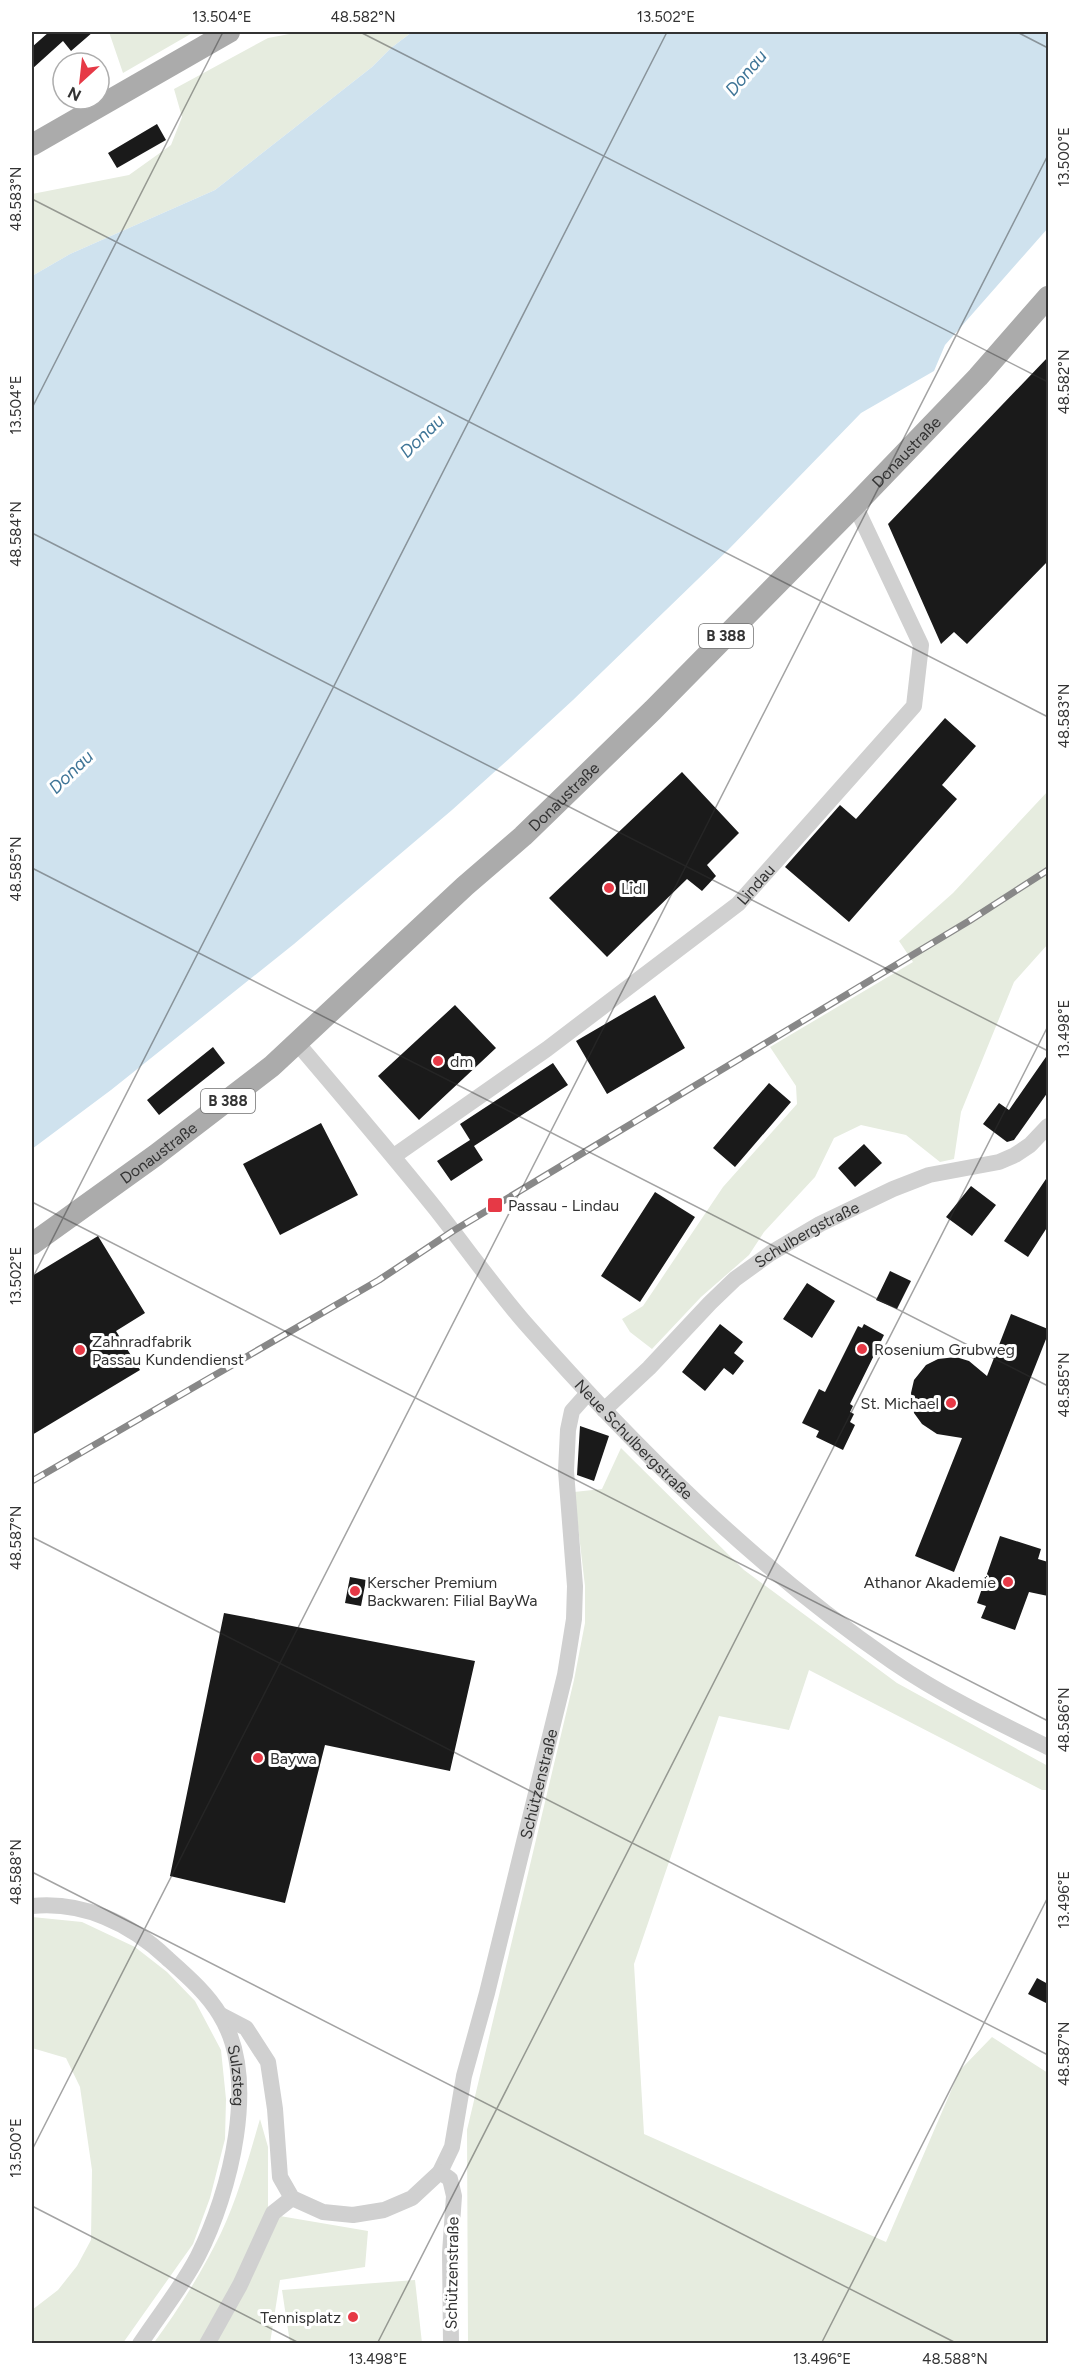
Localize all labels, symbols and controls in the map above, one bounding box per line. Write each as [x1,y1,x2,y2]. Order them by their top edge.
text: 13.504°E [192,8,252,26]
text: 48.582°N [330,8,396,26]
text: 13.502°E [637,8,695,26]
water label: Donau [720,45,772,101]
north arrow [51,51,111,111]
text: N [65,83,84,105]
text: 13.500°E [1055,127,1073,187]
text: 48.583°N [7,167,25,231]
text: 48.582°N [1055,349,1073,415]
text: 13.504°E [7,375,25,435]
water label: Donau [395,410,449,462]
street label: Donaustraße [868,412,945,491]
text: 48.584°N [7,501,25,567]
road number: B 388 [699,624,753,648]
text: 48.583°N [1055,684,1073,748]
water label: Donau [44,746,98,798]
street label: Donaustraße [524,758,603,835]
text: 48.585°N [7,836,25,902]
street label: Lindau [733,860,778,908]
place label: Lidl [621,879,646,898]
marker: Lidl [602,881,616,895]
text: 13.498°E [1055,1000,1073,1058]
place label: dm [450,1052,473,1071]
marker: dm [431,1054,445,1068]
road number: B 388 [201,1089,255,1113]
street label: Donaustraße [116,1117,201,1187]
marker: Passau - Lindau [486,1196,504,1214]
place label: Passau - Lindau [508,1196,619,1215]
street label: Schulbergstraße [750,1197,862,1272]
text: 13.502°E [7,1247,25,1305]
place label: Zahnradfabrik Passau Kundendienst [92,1332,244,1369]
place label: Rosenium Grubweg [874,1340,1015,1359]
marker: Rosenium Grubweg [855,1342,869,1356]
marker: Zahnradfabrik Passau Kundendienst [73,1343,87,1357]
text: 48.585°N [1055,1352,1073,1418]
street label: Neue Schulbergstraße [571,1375,697,1503]
place label: St. Michael [861,1394,939,1413]
marker: St. Michael [944,1396,958,1410]
text: 48.587°N [7,1506,25,1570]
place label: Kerscher Premium Backwaren: Filial BayWa [367,1573,537,1610]
place label: Athanor Akademie [864,1573,996,1592]
marker: Athanor Akademie [1001,1575,1015,1589]
marker: Kerscher Premium Backwaren: Filial BayWa [348,1584,362,1598]
text: 48.586°N [1055,1687,1073,1753]
street label: Schützenstraße [516,1727,561,1841]
place label: Baywa [270,1749,317,1768]
marker: Baywa [251,1751,265,1765]
text: 48.588°N [7,1839,25,1905]
text: 13.496°E [1055,1871,1073,1929]
text: 48.587°N [1055,2022,1073,2086]
street label: Sulzsteg [224,2043,249,2107]
text: 13.500°E [7,2118,25,2178]
street label: Schützenstraße [442,2216,462,2330]
place label: Tennisplatz [260,2308,341,2327]
marker: Tennisplatz [346,2310,360,2324]
text: 13.498°E [349,2350,407,2368]
text: 13.496°E [793,2350,851,2368]
text: 48.588°N [922,2350,988,2368]

